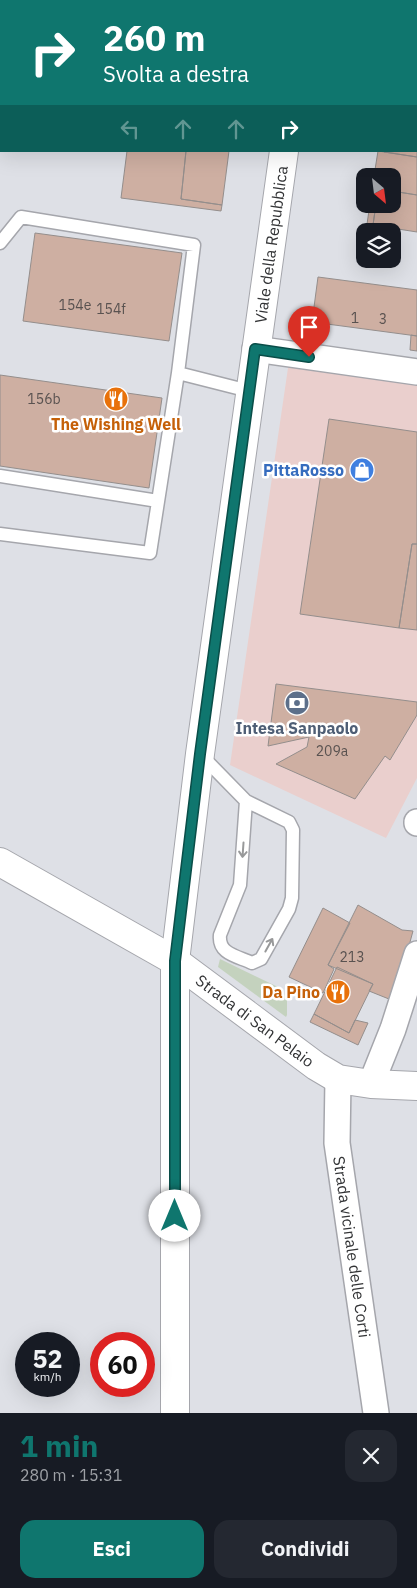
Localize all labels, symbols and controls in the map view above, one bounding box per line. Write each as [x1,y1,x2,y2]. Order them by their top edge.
text: 260 m [103,15,206,61]
icon: right [20,20,85,85]
text: Svolta a destra [103,59,249,88]
icon: left [116,115,144,143]
icon: ahead [169,115,197,143]
icon: ahead [222,115,250,143]
icon: right [275,115,303,143]
street label: Viale della Repubblica [250,164,292,325]
north arrow [356,168,401,212]
map controls [356,168,401,268]
button: layers [356,223,401,268]
house number: 154e [59,296,92,314]
house number: 154f [96,300,126,318]
pin [288,306,330,357]
house number: 1 [351,309,359,327]
house number: 3 [379,310,387,328]
icon: arrive [295,313,323,341]
restaurant icon: The Wishing Well [103,386,129,412]
house number: 156b [27,390,61,408]
place label: The Wishing Well [51,414,181,434]
shop icon: PittaRosso [349,457,375,483]
place label: PittaRosso [263,460,344,480]
bank icon: Intesa Sanpaolo [284,690,310,716]
place label: Intesa Sanpaolo [236,718,358,738]
house number: 209a [316,742,349,760]
one-way arrow [238,842,247,858]
one-way arrow [264,939,274,953]
house number: 213 [339,948,365,966]
street label: Strada di San Pelaio [192,970,318,1071]
restaurant icon: Da Pino [325,979,351,1005]
place label: Da Pino [262,982,320,1002]
street label: Strada vicinale delle Corti [329,1155,375,1339]
position arrow [148,1189,200,1241]
speed limit sign: 60 [90,1332,155,1397]
text: 52 [32,1342,63,1375]
text: km/h [33,1369,62,1384]
text: 1 min [20,1426,98,1465]
button: close [345,1430,397,1482]
text: 280 m · 15:31 [20,1465,122,1485]
button: Esci [20,1520,204,1578]
button: Condividi [214,1520,397,1578]

